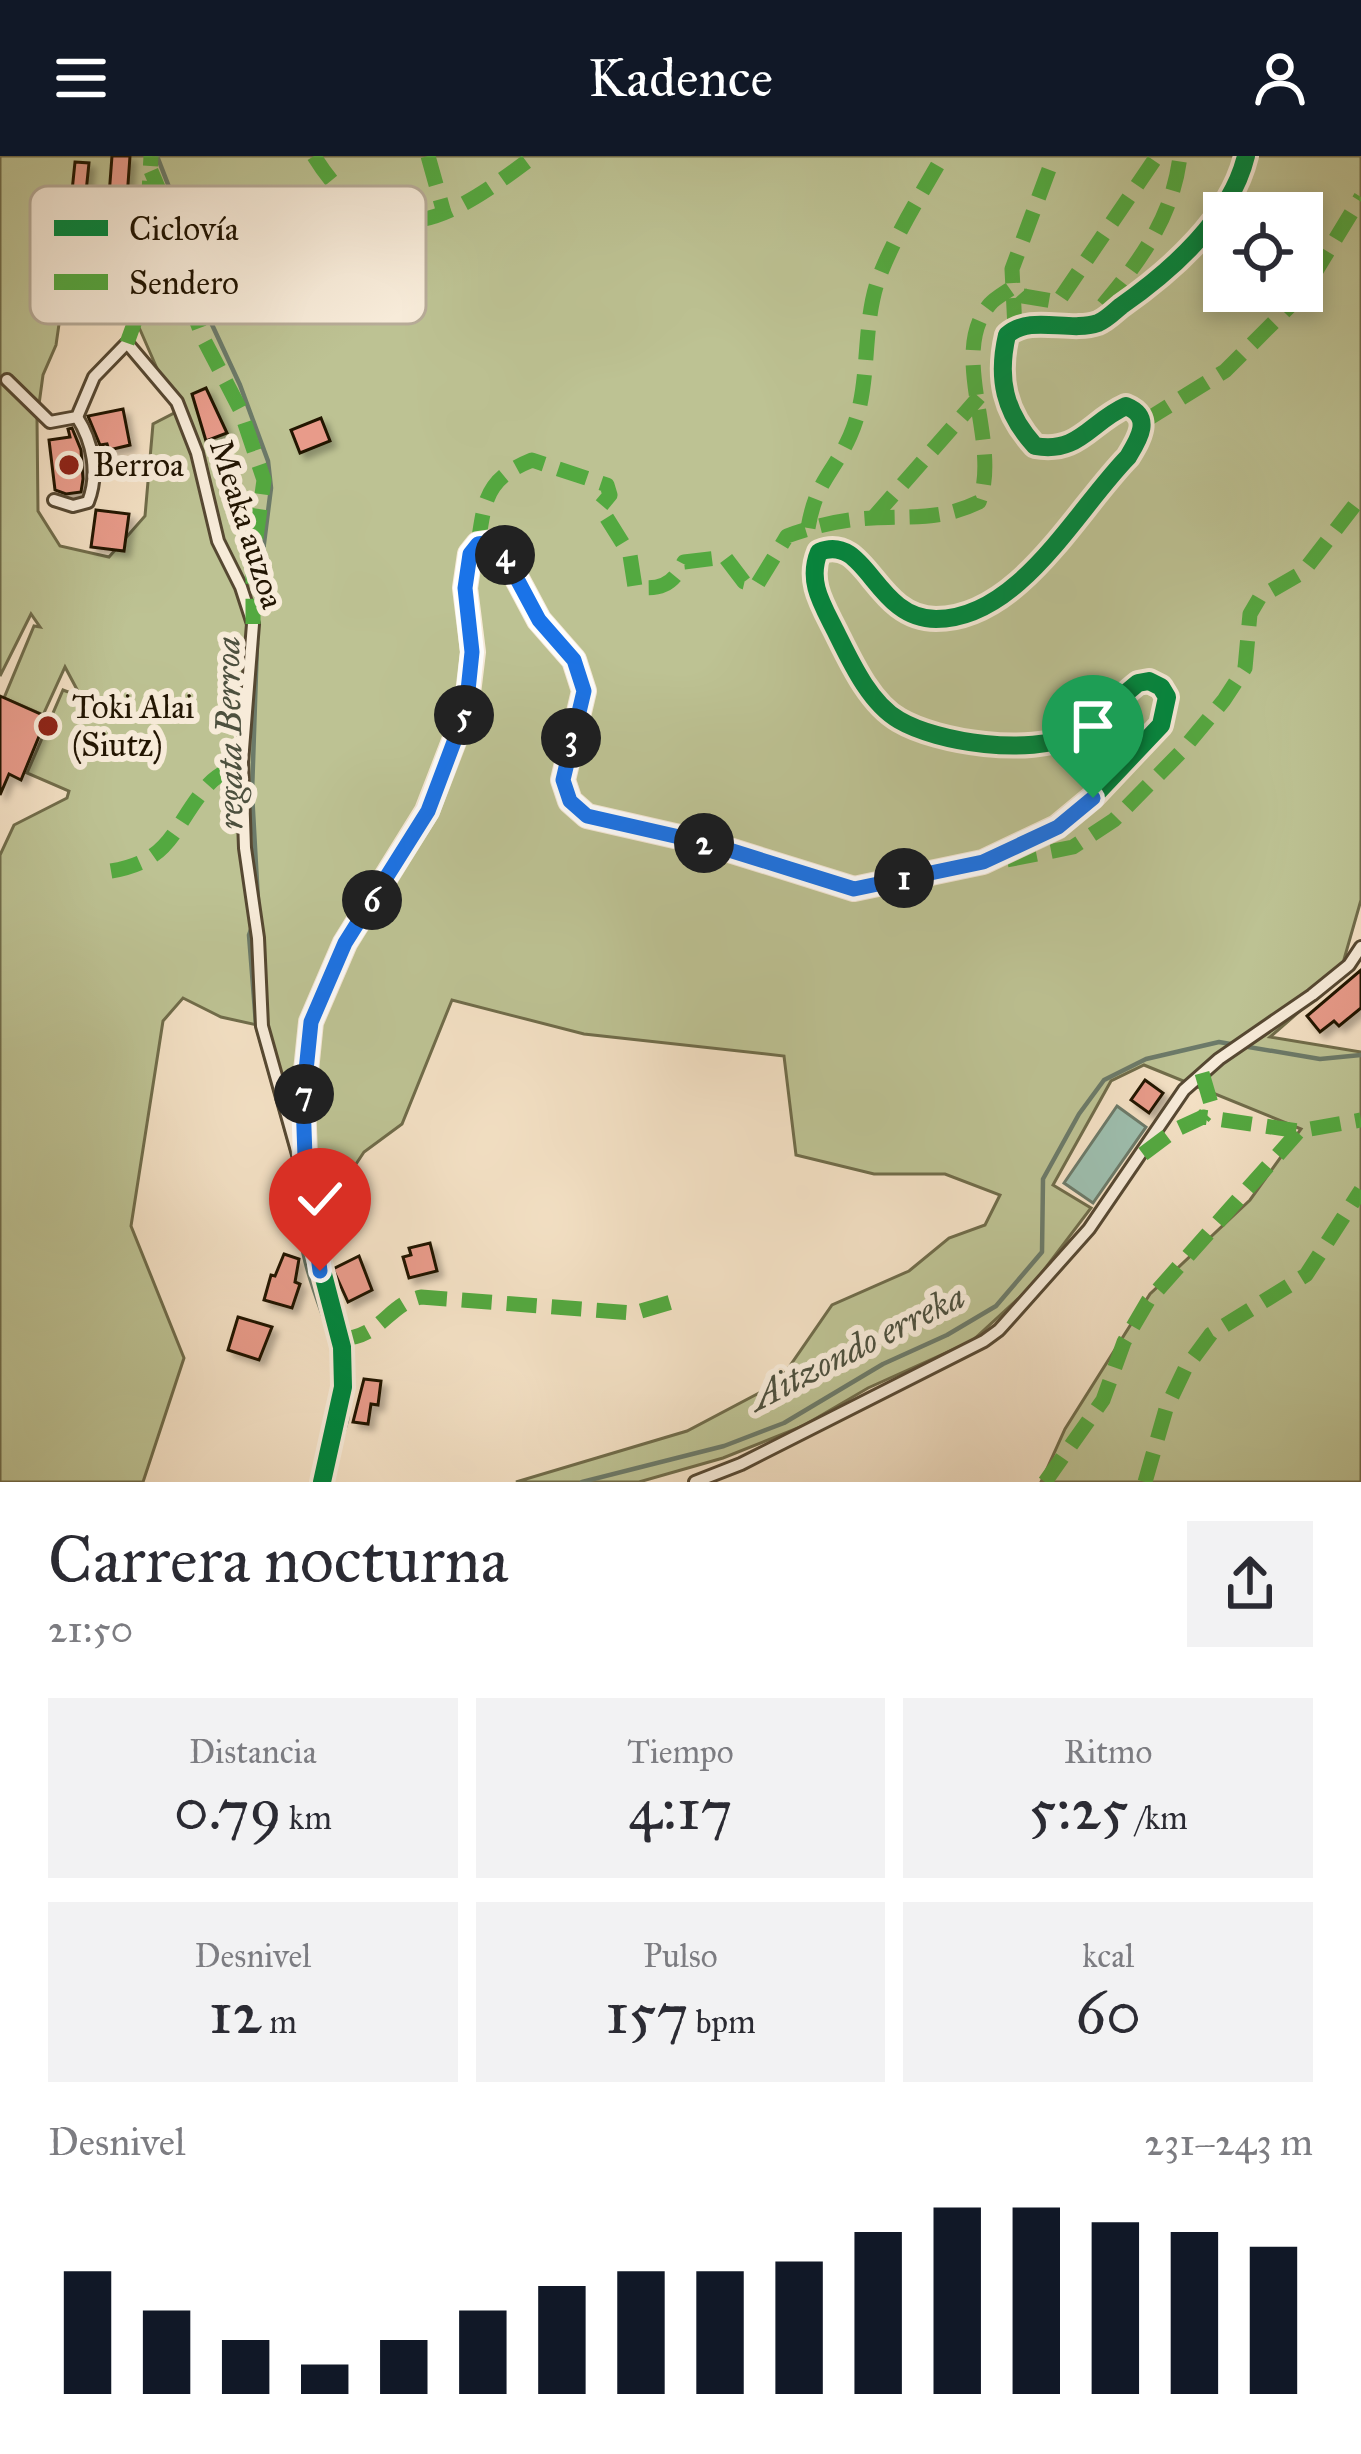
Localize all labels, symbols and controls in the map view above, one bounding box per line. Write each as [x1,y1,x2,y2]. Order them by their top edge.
icon: menu [48,45,114,111]
text: Kadence [588,45,773,111]
icon: person [1247,45,1313,111]
legend [30,186,426,324]
map controls [1203,192,1323,312]
button: locate [1203,192,1323,312]
text: Ciclovía [129,209,239,249]
text: Sendero [129,263,239,303]
street label: Meaka auzoa [201,434,293,614]
place label: Berroa [93,445,184,485]
marker: Berroa [56,452,82,478]
pin: 4 [475,525,535,585]
text: 4 [496,535,514,575]
water label: regata Berroa [205,636,253,830]
pin [1042,675,1144,798]
pin: 5 [434,685,494,745]
place label: Toki Alai (Siutz) [72,687,194,765]
icon: arrive [1060,693,1126,759]
text: 5 [456,695,472,735]
pin: 3 [541,708,601,768]
marker: Toki Alai (Siutz) [35,713,61,739]
text: 3 [564,718,578,758]
pin: 2 [674,813,734,873]
text: 2 [696,823,712,863]
pin: 1 [874,848,934,908]
text: 1 [897,858,911,898]
pin: 6 [342,870,402,930]
text: 6 [364,880,380,920]
pin: 7 [274,1064,334,1124]
text: 7 [295,1074,313,1114]
pin [269,1148,371,1271]
icon: check [287,1166,353,1232]
water label: Aitzondo erreka [738,1274,972,1422]
text: Carrera nocturna [48,1519,508,1600]
button: share [1187,1521,1313,1647]
text: 21:50 [48,1605,133,1653]
text: Distancia [189,1732,317,1772]
text: Tiempo [627,1732,734,1772]
text: Ritmo [1064,1732,1152,1772]
text: 0.79 [174,1772,282,1845]
text: 4:17 [628,1772,733,1845]
text: 5:25 [1029,1772,1129,1845]
text: km [282,1798,332,1838]
text: /km [1129,1798,1188,1838]
text: Desnivel [195,1936,311,1976]
text: Pulso [643,1936,718,1976]
text: kcal [1082,1936,1134,1976]
text: 12 [209,1976,262,2049]
text: 157 [605,1976,688,2049]
text: 60 [1075,1976,1141,2049]
text: m [262,2002,297,2042]
text: bpm [688,2002,756,2042]
text: Desnivel [48,2118,186,2166]
text: 231–243 m [1145,2118,1313,2166]

